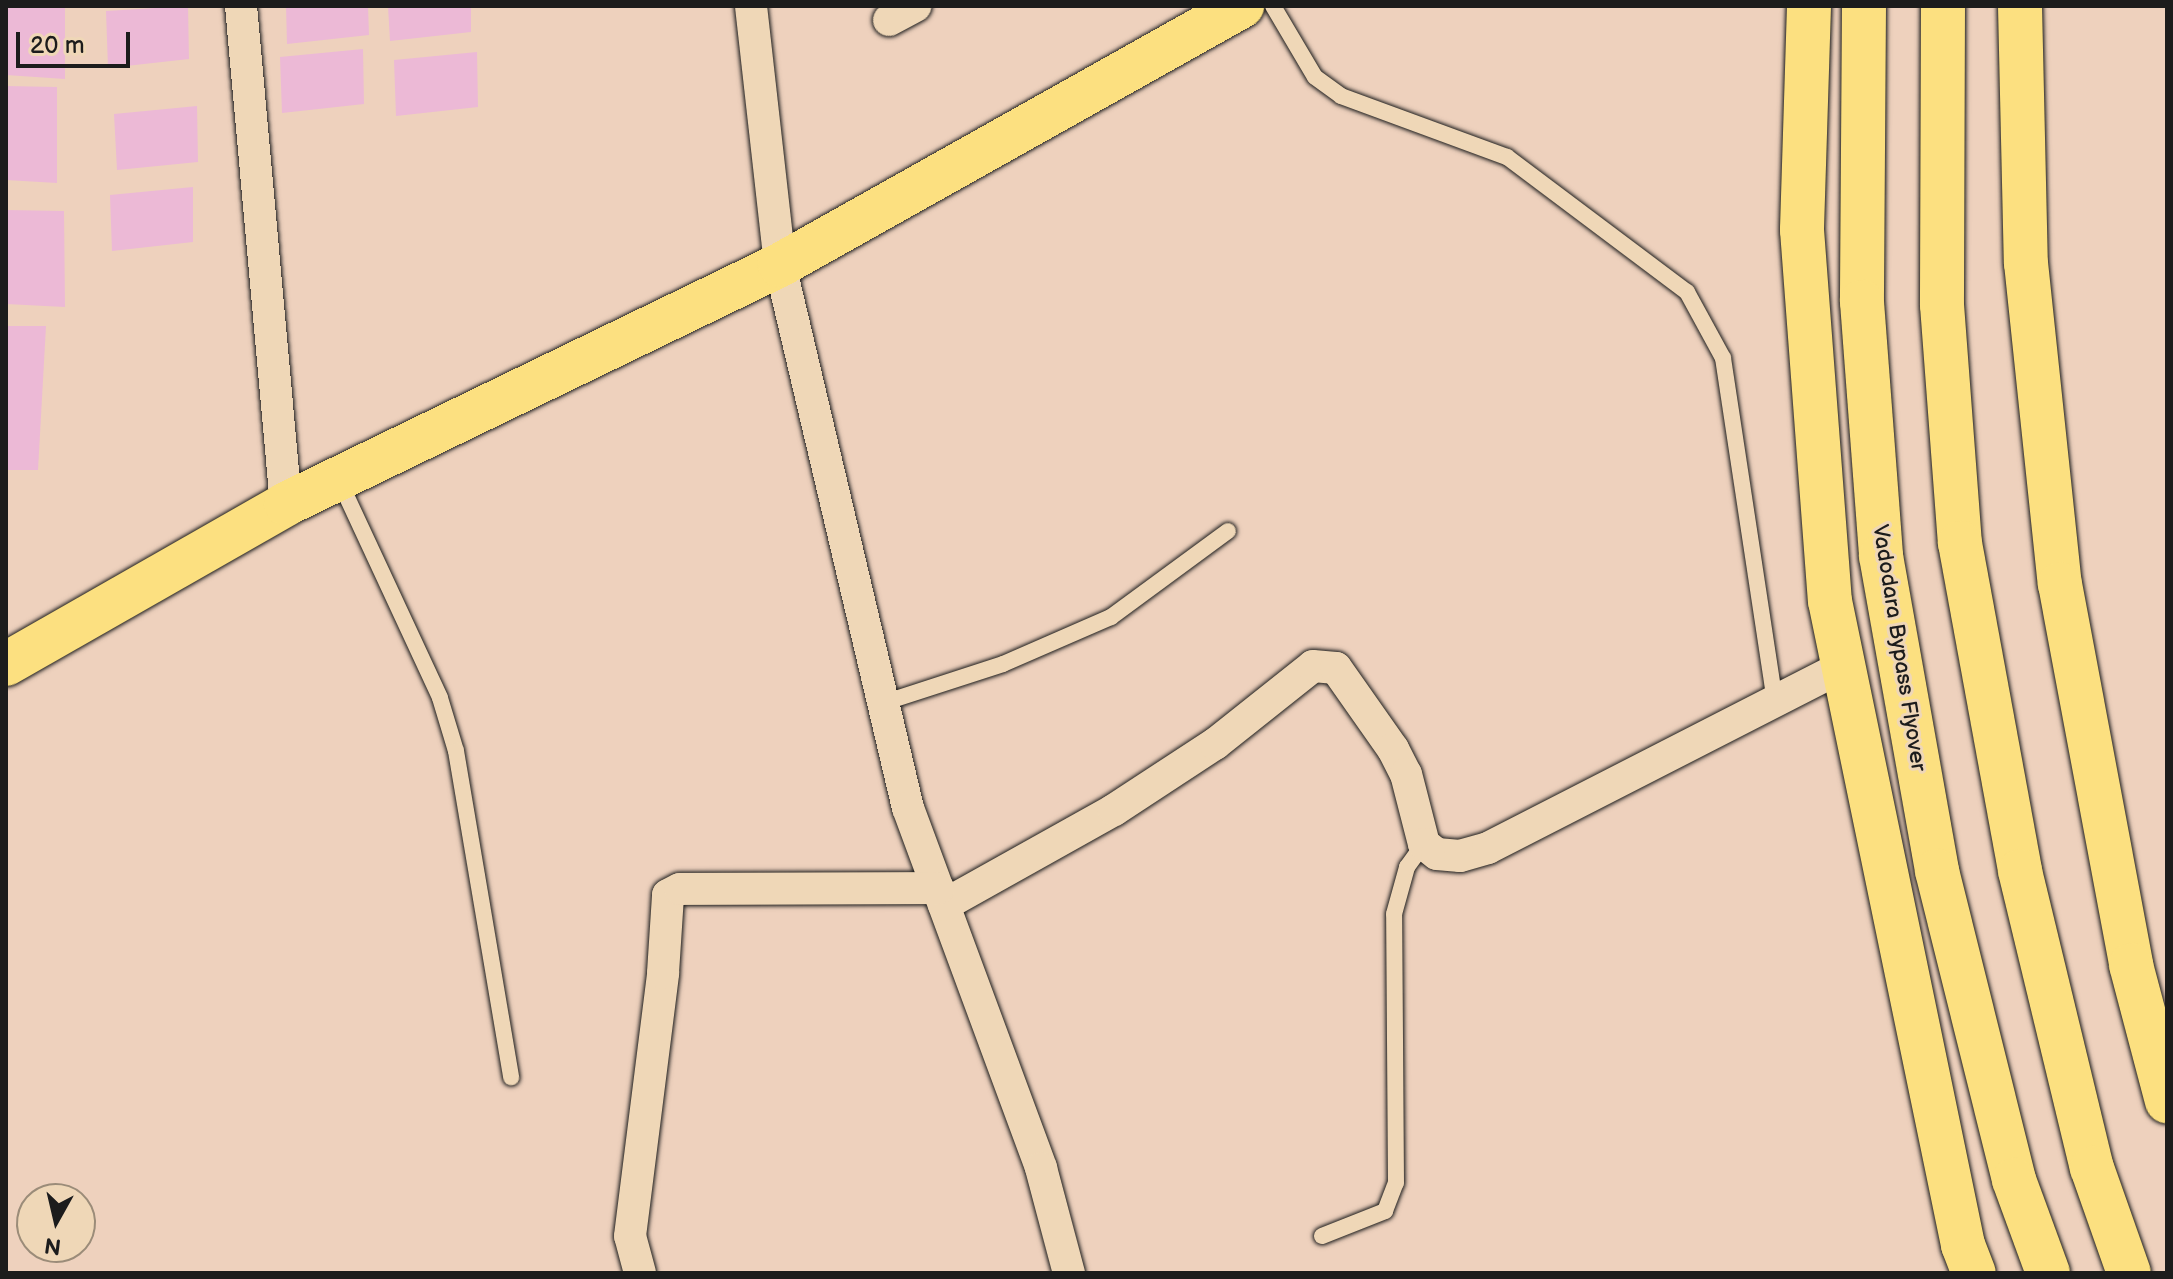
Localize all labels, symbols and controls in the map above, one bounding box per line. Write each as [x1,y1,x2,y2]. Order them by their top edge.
scale bar [20,16,134,66]
text: 20 m [30,31,85,60]
street label: Vadodara Bypass Flyover [1866,523,1932,773]
north arrow [16,1183,96,1263]
text: N [43,1231,63,1260]

